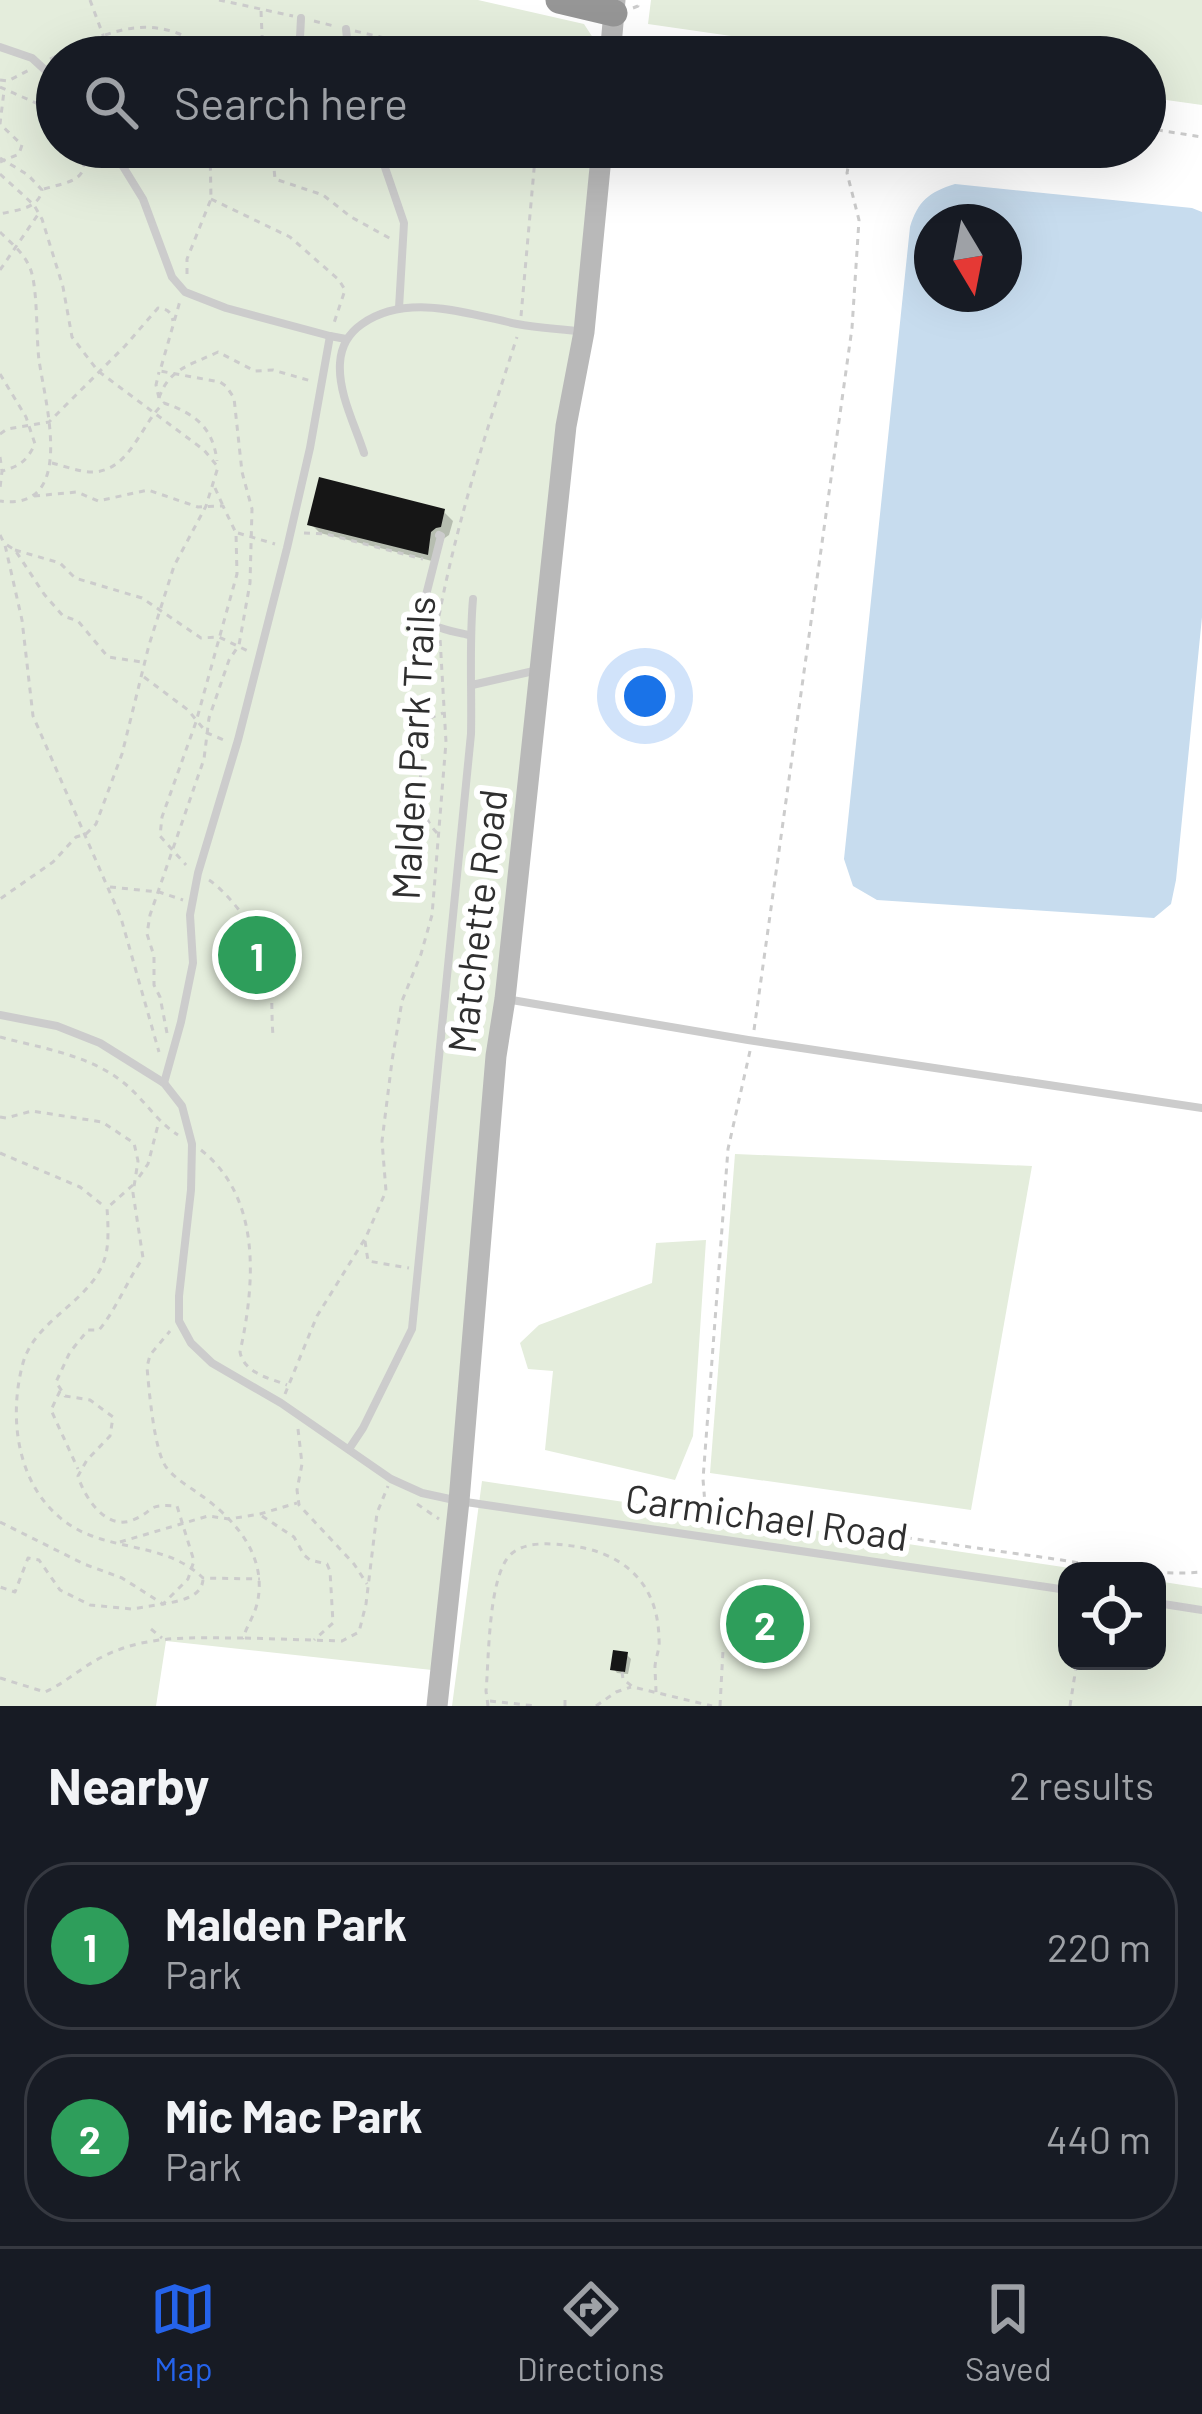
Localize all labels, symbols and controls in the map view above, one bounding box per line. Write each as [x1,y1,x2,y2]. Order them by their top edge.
search box [36,36,1166,168]
icon: search [78,69,144,135]
text: Search here [174,75,408,129]
north arrow [914,204,1022,312]
street label: Malden Park Trails [381,595,443,901]
your location [615,666,675,726]
street label: Matchette Road [437,786,515,1056]
pin: 1 [218,910,296,1000]
street label: Carmichael Road [623,1473,911,1559]
map controls [1058,1562,1166,1670]
button: locate [1058,1562,1166,1670]
pin: 2 [726,1579,804,1669]
text: Nearby [48,1754,209,1815]
text: 2 results [1009,1761,1154,1808]
text: Malden Park [165,1896,407,1950]
text: 1 [83,1923,97,1970]
text: 220 m [1047,1923,1151,1970]
text: Park [165,1950,242,1997]
text: Mic Mac Park [165,2088,422,2142]
text: 2 [79,2115,101,2162]
text: 440 m [1046,2115,1151,2162]
text: Park [165,2142,242,2189]
tab: Map [150,2276,216,2388]
tab: Directions [517,2276,664,2388]
tab: Saved [965,2276,1052,2388]

